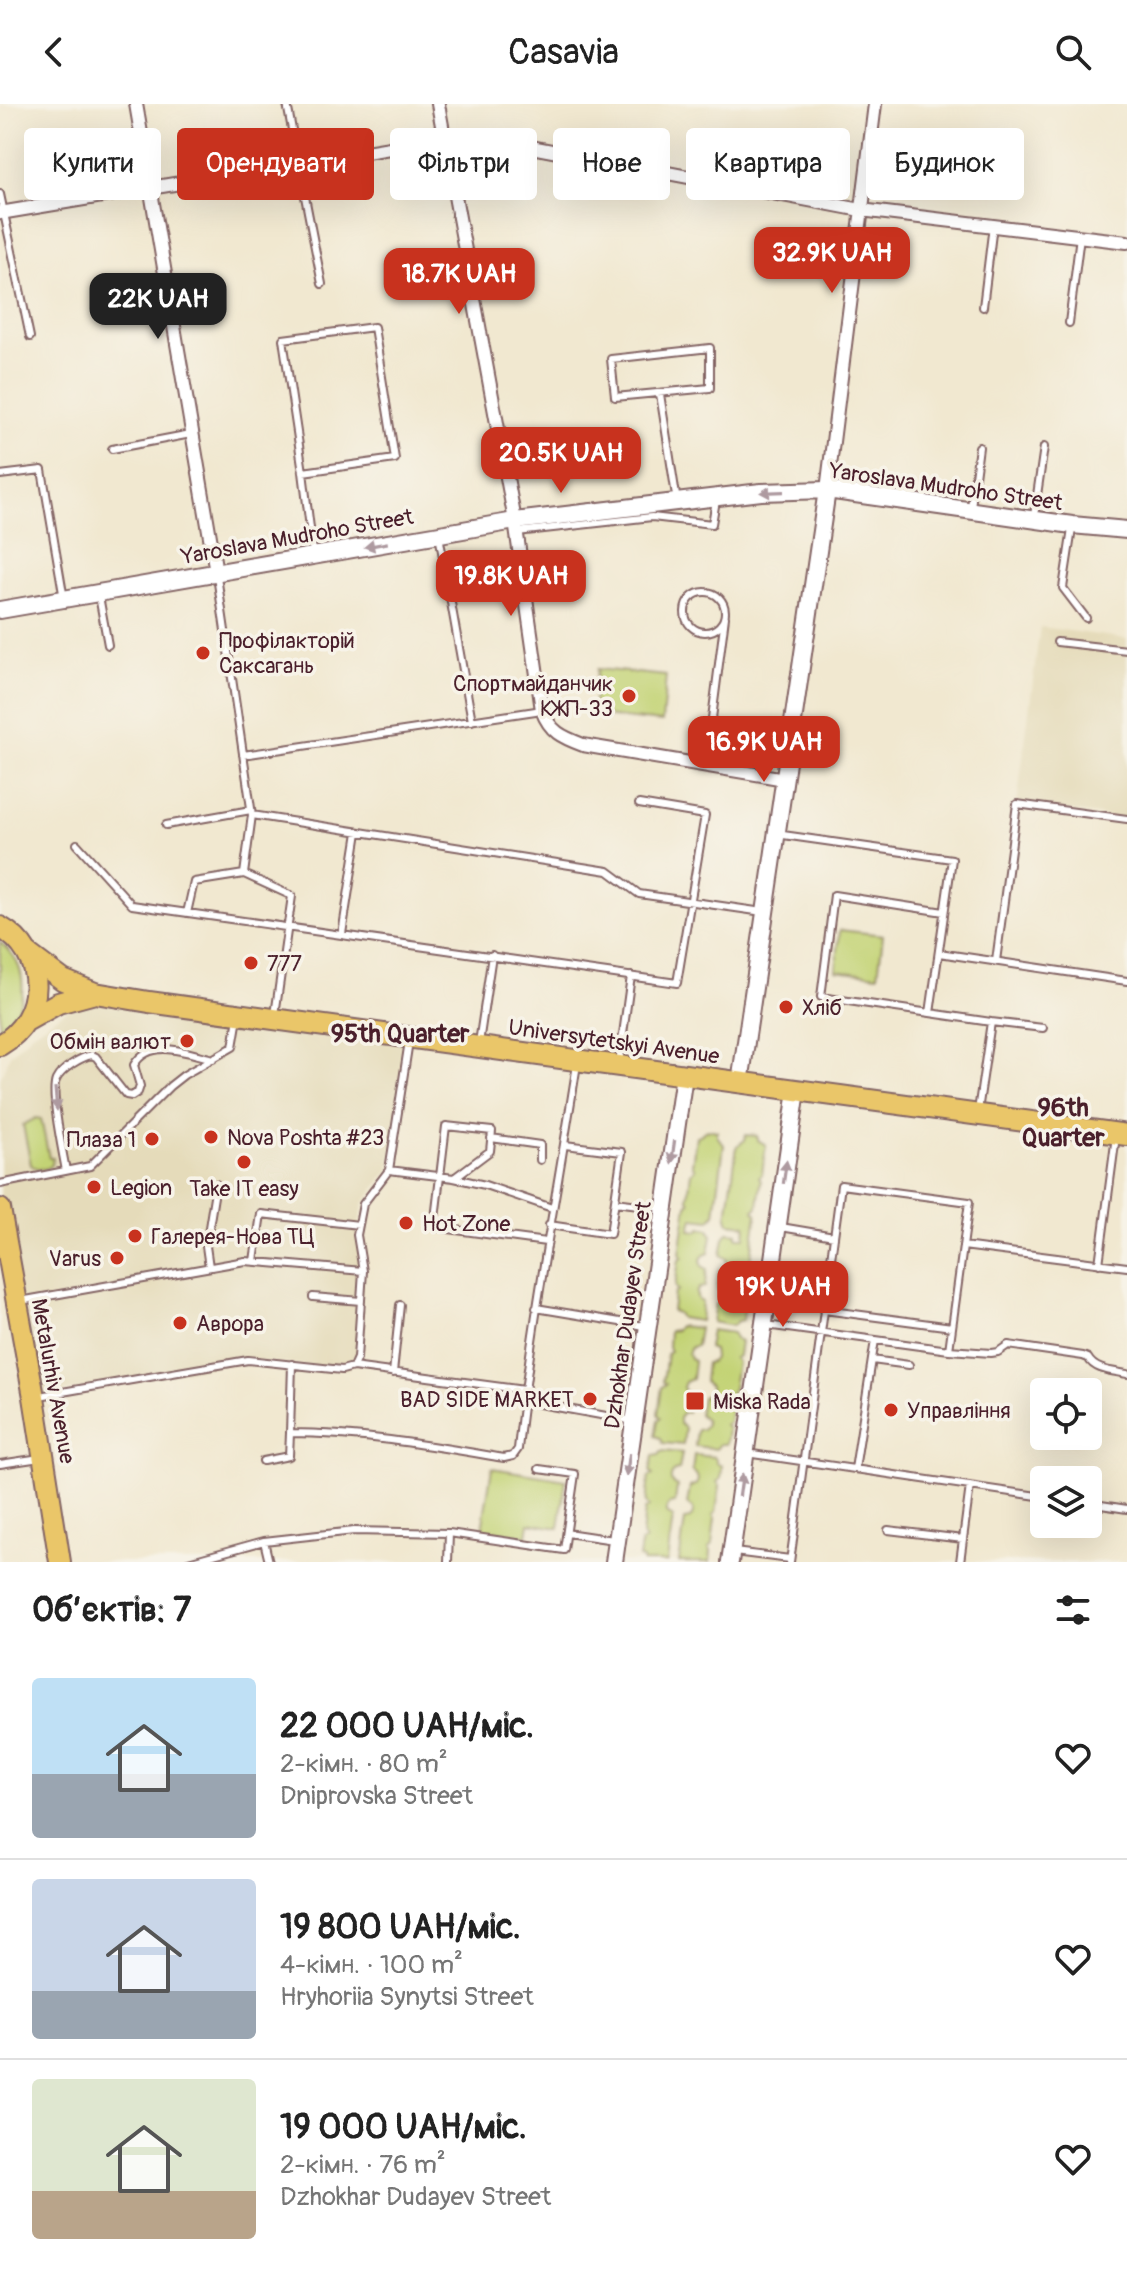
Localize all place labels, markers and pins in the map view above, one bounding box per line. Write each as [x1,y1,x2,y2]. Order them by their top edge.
pin: 32.9K UAH [740,227,924,295]
pin: 18.7K UAH [367,248,551,316]
pin: 22K UAH [84,273,232,341]
pin: 20.5K UAH [469,427,653,495]
pin: 19.8K UAH [419,550,603,618]
place label: Профілакторій Саксагань [219,627,355,680]
marker: Профілакторій Саксагань [194,644,212,662]
place label: Спортмайданчик КЖП-33 [453,670,613,723]
marker: Спортмайданчик КЖП-33 [620,687,638,705]
pin: 16.9K UAH [672,716,856,784]
place label: 777 [267,950,302,978]
marker: 777 [242,954,260,972]
place label: Хліб [802,994,842,1022]
marker: Хліб [777,998,795,1016]
place label: Обмін валют [49,1028,171,1056]
marker: Обмін валют [178,1032,196,1050]
place label: Nova Poshta #23 [227,1124,384,1152]
place label: Плаза 1 [67,1126,136,1154]
marker: Nova Poshta #23 [202,1128,220,1146]
marker: Плаза 1 [143,1130,161,1148]
marker: Take IT easy [235,1153,253,1171]
place label: Legion [110,1174,172,1202]
place label: Take IT easy [189,1175,299,1203]
marker: Legion [85,1178,103,1196]
place label: Hot Zone [422,1210,511,1238]
marker: Hot Zone [397,1214,415,1232]
place label: Галерея-Нова ТЦ [151,1223,315,1251]
marker: Галерея-Нова ТЦ [126,1227,144,1245]
place label: Varus [49,1245,101,1273]
marker: Varus [108,1249,126,1267]
pin: 19K UAH [709,1261,857,1329]
place label: Аврора [196,1310,264,1338]
marker: Аврора [171,1314,189,1332]
place label: BAD SIDE MARKET [400,1386,574,1414]
place label: Miska Rada [713,1388,811,1416]
marker: BAD SIDE MARKET [581,1390,599,1408]
marker: Miska Rada [684,1390,706,1412]
place label: Управління [907,1397,1011,1425]
marker: Управління [882,1401,900,1419]

